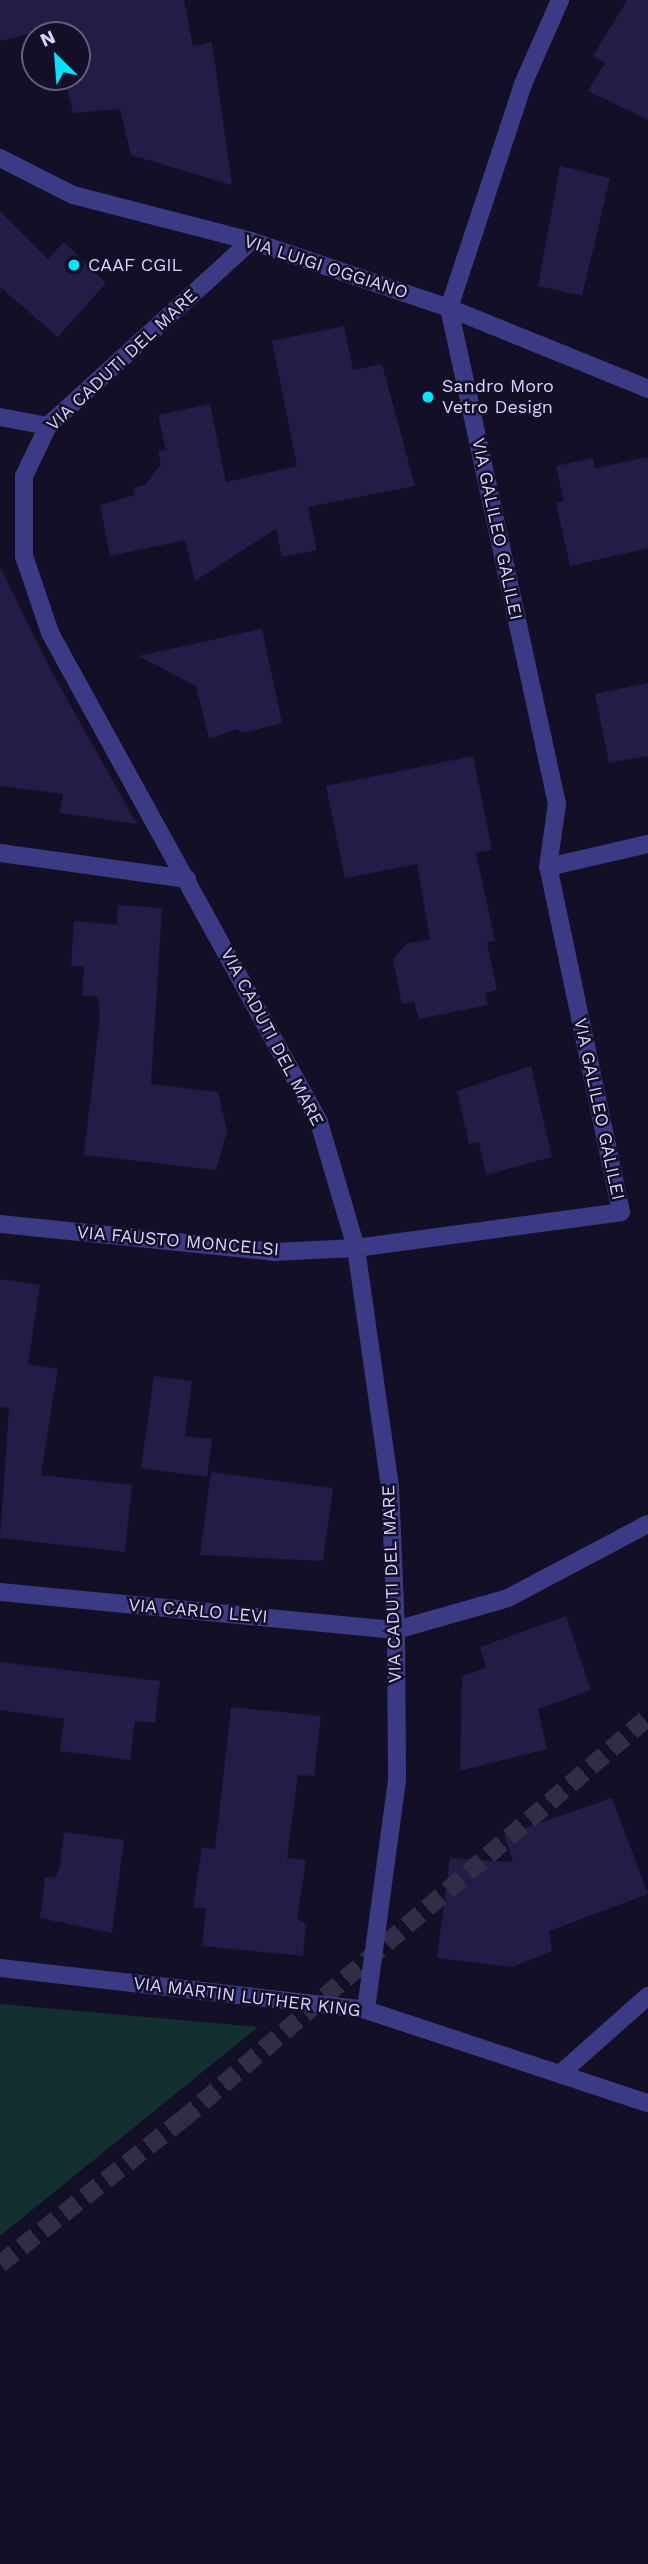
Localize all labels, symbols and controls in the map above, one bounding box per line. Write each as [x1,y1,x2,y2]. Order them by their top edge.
north arrow [21,21,91,91]
text: N [37,25,59,52]
street label: VIA LUIGI OGGIANO [241,230,411,304]
place label: CAAF CGIL [88,254,183,276]
marker: CAAF CGIL [66,257,82,273]
street label: VIA CADUTI DEL MARE [42,284,202,436]
place label: Sandro Moro Vetro Design [442,376,554,418]
marker: Sandro Moro Vetro Design [420,389,436,405]
street label: VIA GALILEO GALILEI [467,436,527,622]
street label: VIA CADUTI DEL MARE [216,944,328,1130]
street label: VIA GALILEO GALILEI [569,1016,629,1202]
street label: VIA FAUSTO MONCELSI [76,1221,280,1261]
street label: VIA CADUTI DEL MARE [378,1484,406,1684]
street label: VIA CARLO LEVI [127,1594,269,1628]
street label: VIA MARTIN LUTHER KING [132,1972,362,2022]

